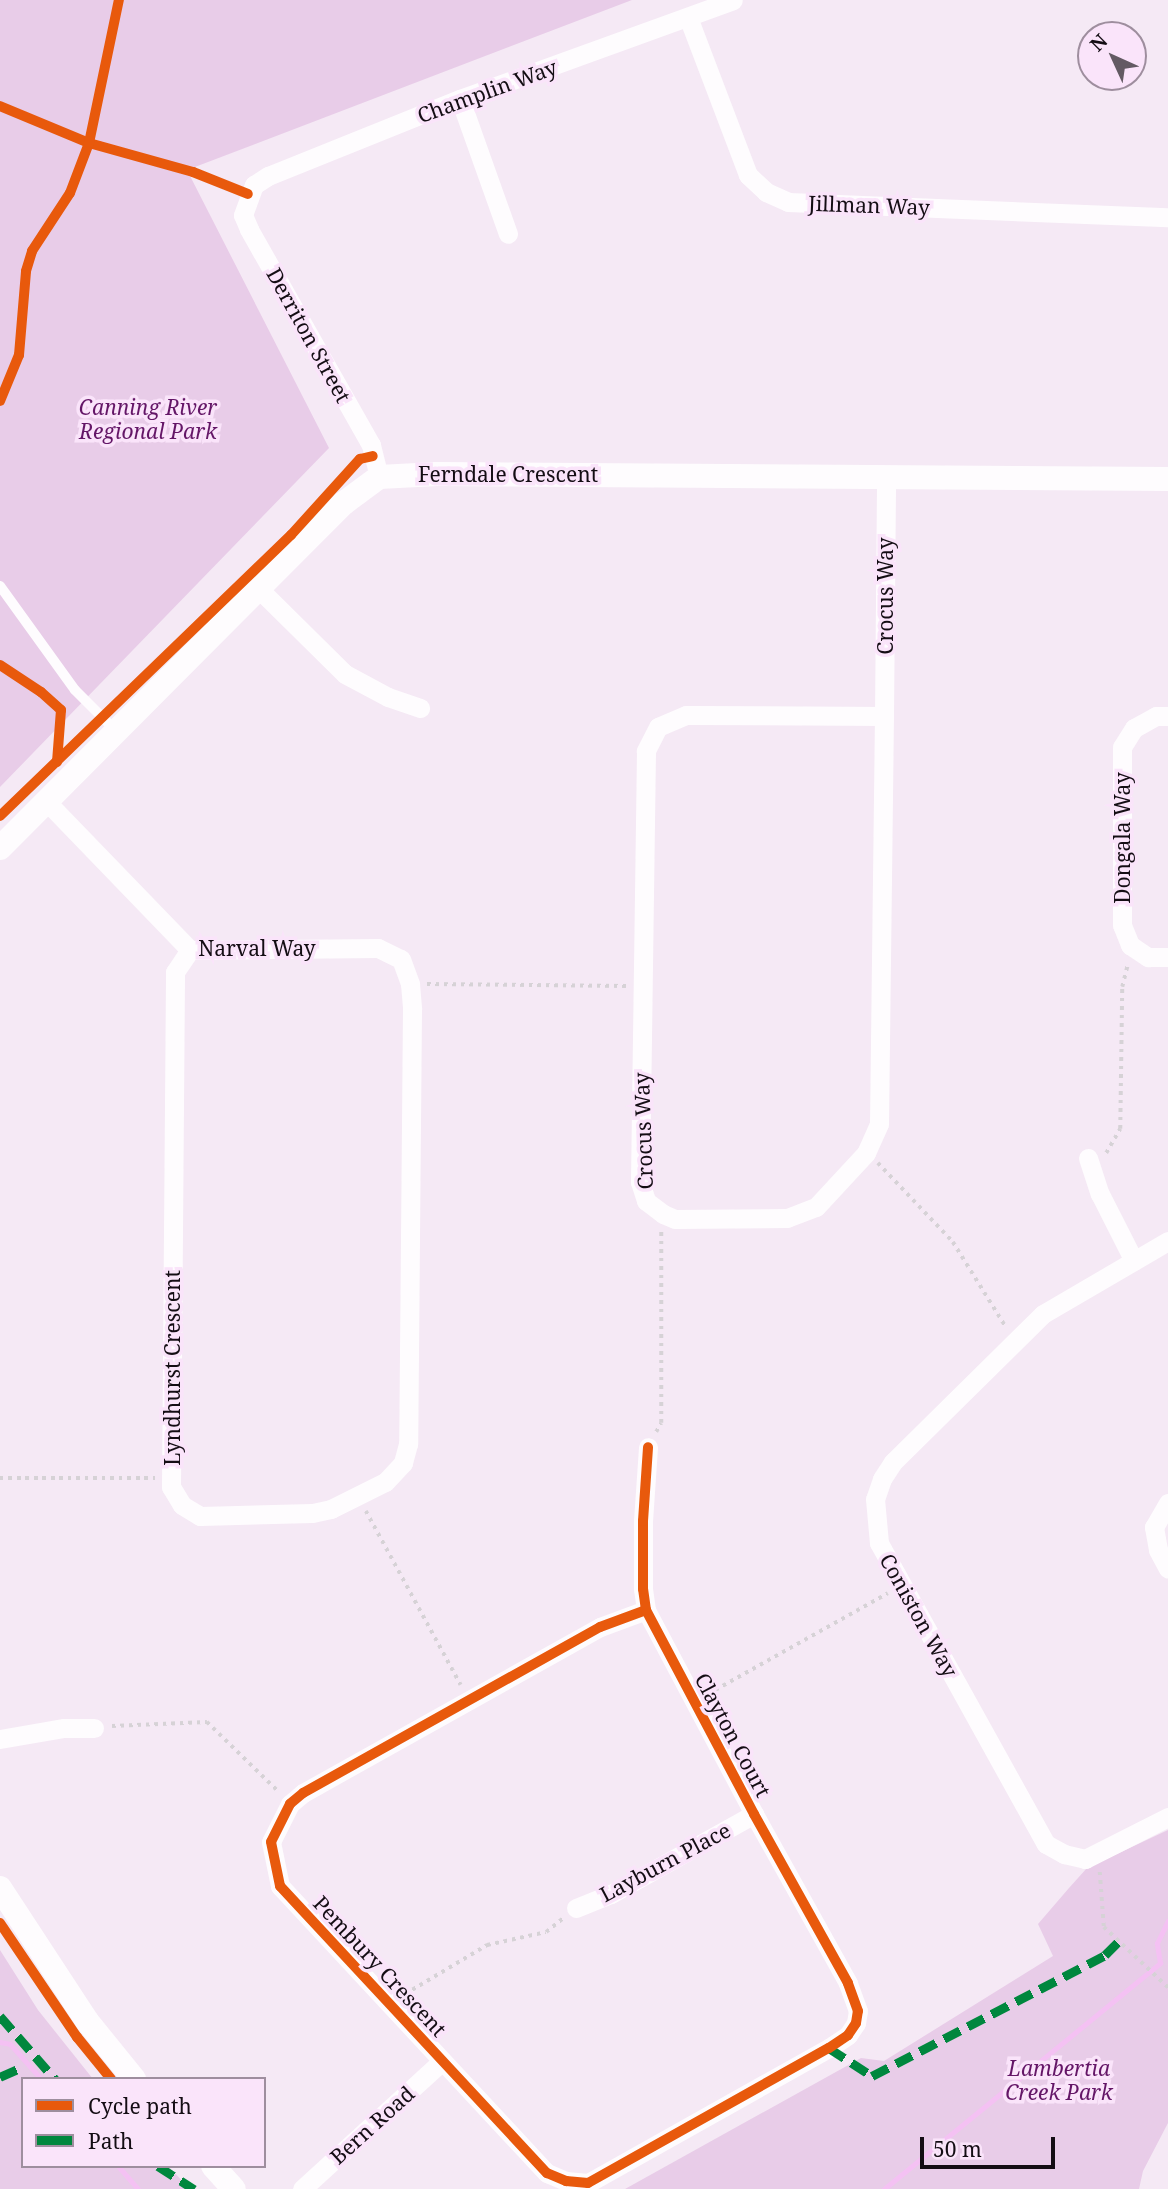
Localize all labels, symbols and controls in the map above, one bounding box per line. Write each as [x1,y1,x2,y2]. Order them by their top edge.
north arrow [1077,21,1147,91]
text: N [1084,28,1113,57]
street label: Champlin Way [414,54,560,128]
street label: Jillman Way [808,190,930,220]
street label: Derriton Street [262,263,356,407]
park label: Canning River Regional Park [79,394,217,444]
street label: Ferndale Crescent [418,461,598,487]
street label: Crocus Way [872,537,898,655]
street label: Dongala Way [1109,772,1135,904]
street label: Narval Way [198,935,316,961]
street label: Crocus Way [628,1072,658,1190]
street label: Lyndhurst Crescent [159,1270,185,1466]
street label: Coniston Way [875,1549,963,1681]
street label: Clayton Court [690,1669,776,1801]
street label: Layburn Place [595,1817,735,1907]
street label: Pembury Crescent [308,1890,452,2042]
park label: Lambertia Creek Park [1005,2055,1113,2105]
legend [21,2077,266,2168]
street label: Bern Road [325,2081,419,2169]
text: Cycle path [88,2092,192,2120]
scale bar [923,2122,1058,2166]
text: Path [88,2127,133,2155]
text: 50 m [933,2135,982,2163]

